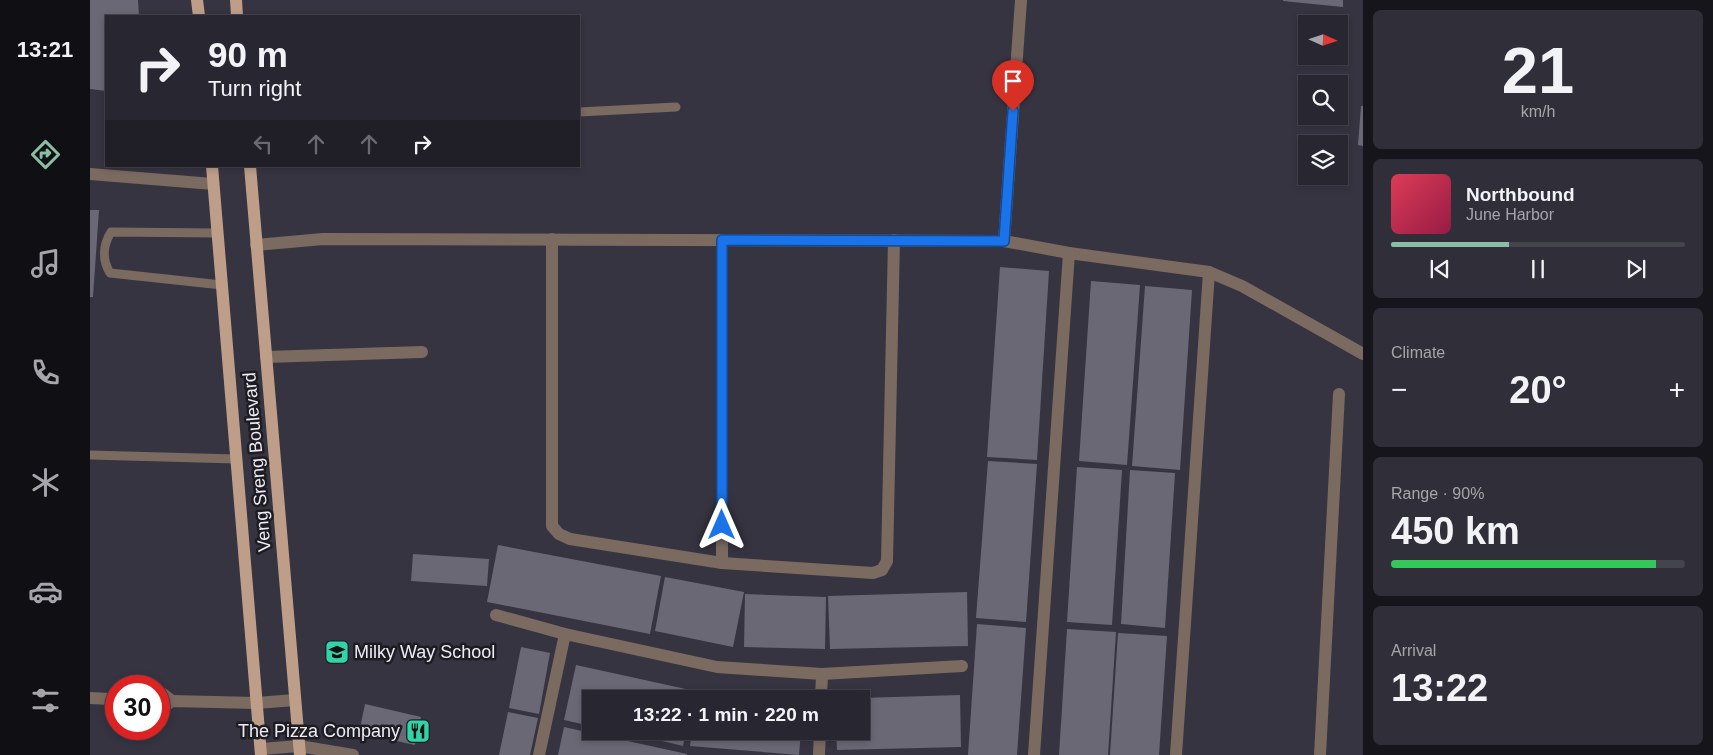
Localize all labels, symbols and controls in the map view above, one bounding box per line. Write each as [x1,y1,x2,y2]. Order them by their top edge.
north arrow [1298,15,1348,65]
map controls [1298,15,1348,185]
text: 21 [1502,34,1574,107]
icon: right [125,35,190,100]
text: 90 m [208,35,288,74]
text: 13:21 [17,37,73,62]
pin [992,60,1034,111]
icon: arrive [999,67,1027,95]
button: search [1298,75,1348,125]
text: Turn right [208,76,301,101]
text: km/h [1521,103,1555,120]
icon: left [249,130,277,158]
icon: ahead [302,130,330,158]
icon: ahead [355,130,383,158]
icon: right [408,130,436,158]
button: layers [1298,135,1348,185]
icon: directions [28,137,63,172]
text: Northbound [1466,184,1575,205]
text: June Harbor [1466,206,1554,223]
icon: music [28,246,63,281]
icon: previous [1426,255,1454,283]
icon: pause [1524,255,1552,283]
icon: next [1622,255,1650,283]
text: Climate [1391,344,1445,361]
icon: phone [28,355,63,390]
text: 20° [1509,369,1567,411]
street label: Veng Sreng Boulevard [239,371,275,553]
text: − [1391,374,1407,405]
text: + [1669,374,1685,405]
icon: climate [28,465,63,500]
text: Range · 90% [1391,485,1484,502]
position arrow [695,498,747,550]
text: 450 km [1391,510,1520,552]
icon: car [28,574,63,609]
school or university icon: Milky Way School [324,639,350,665]
place label: Milky Way School [354,642,495,662]
text: Arrival [1391,642,1436,659]
text: 13:22 [1391,667,1488,709]
speed limit sign: 30 [105,675,170,740]
icon: filters [28,683,63,718]
text: 13:22 · 1 min · 220 m [633,704,819,725]
restaurant icon: The Pizza Company [405,718,431,744]
place label: The Pizza Company [238,721,400,741]

